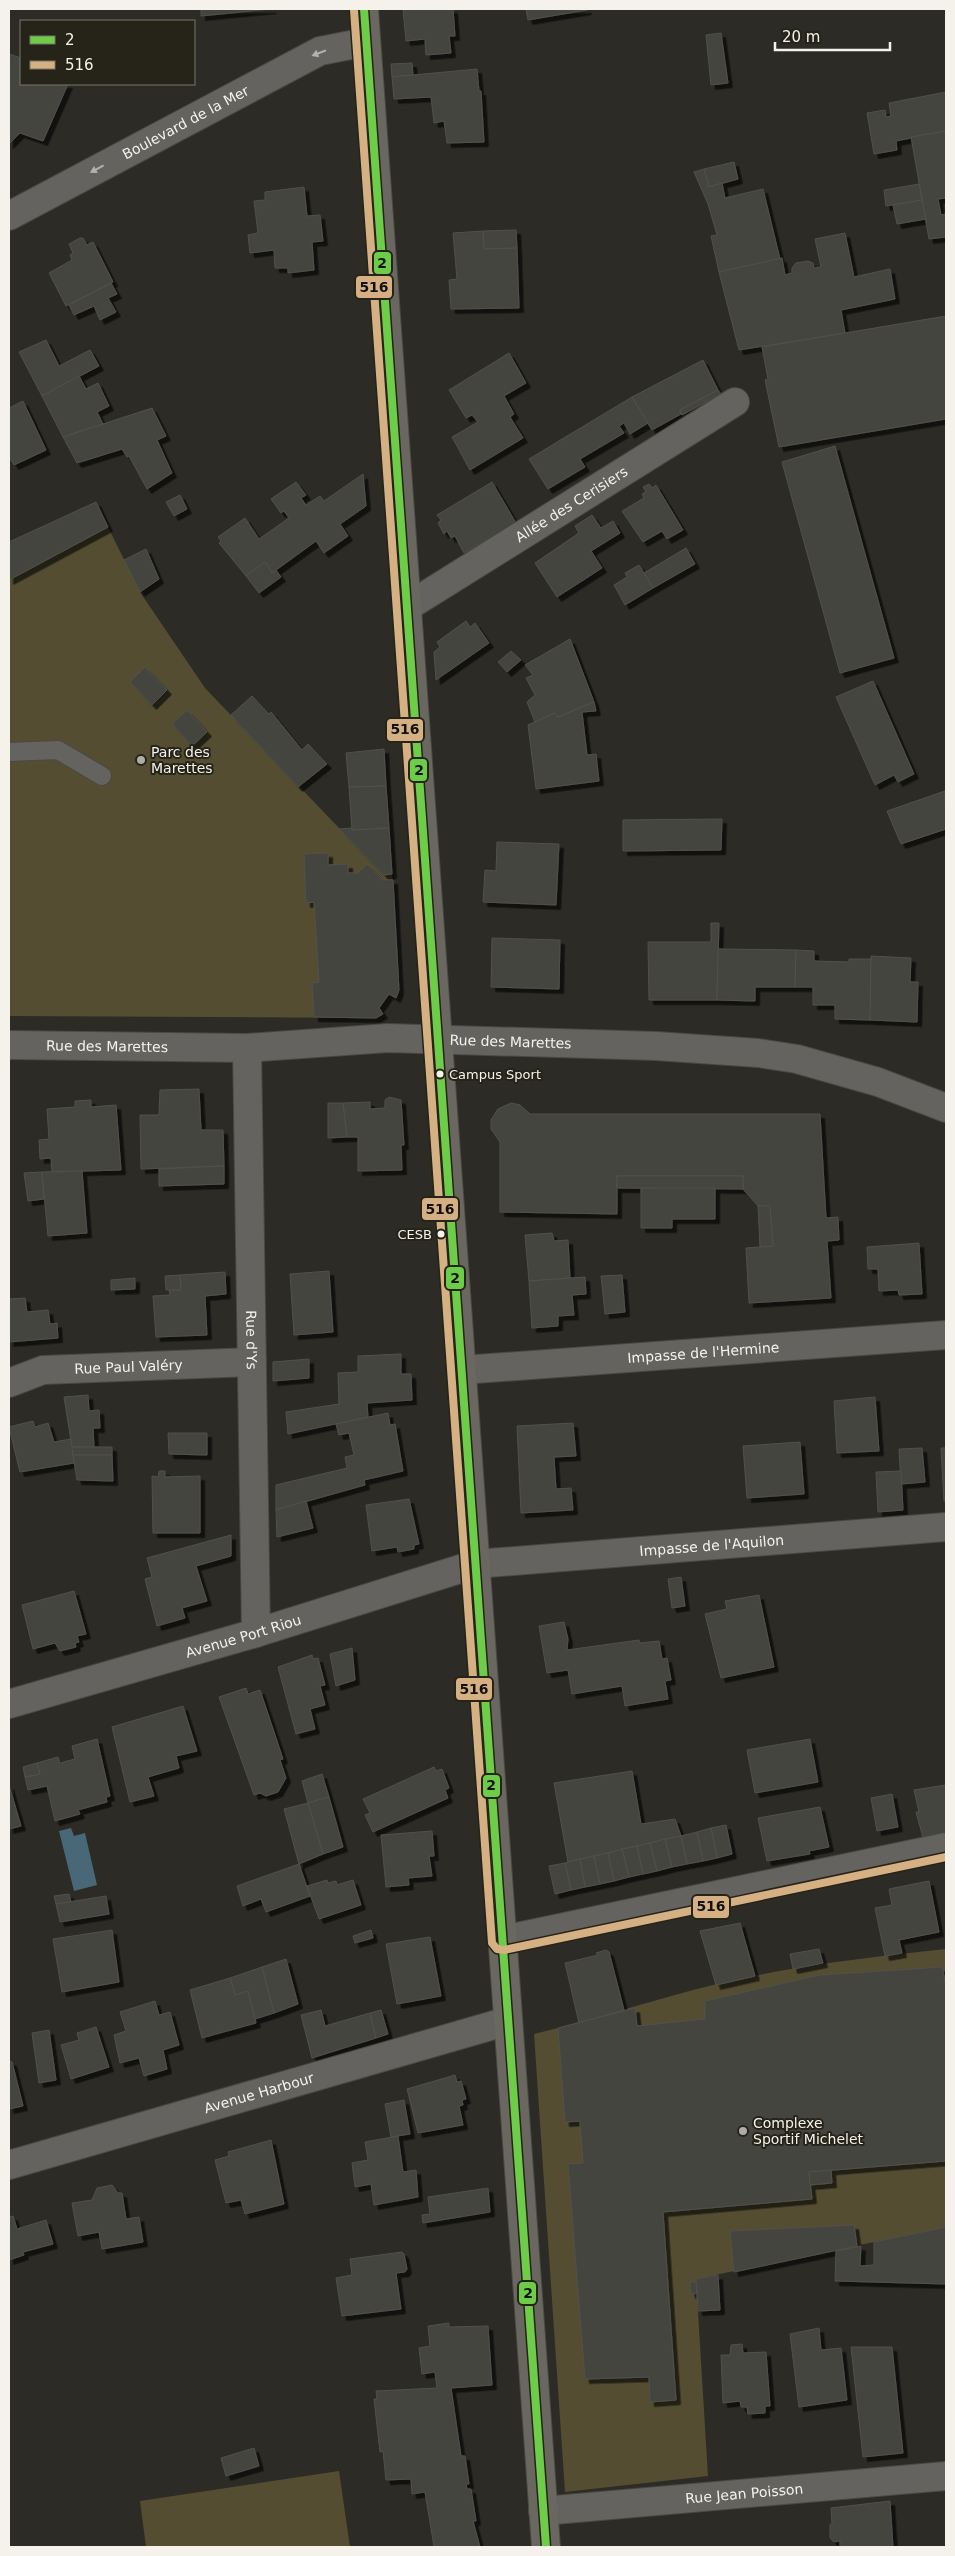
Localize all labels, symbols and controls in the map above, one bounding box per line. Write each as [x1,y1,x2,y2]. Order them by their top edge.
legend [20,20,195,85]
scale bar [775,20,890,52]
text: 20 m [782,28,820,46]
text: 2 [65,31,75,49]
one-way arrow [311,49,326,57]
text: 516 [65,56,94,74]
street label: Boulevard de la Mer [120,82,252,162]
one-way arrow [90,165,105,173]
line badge: 2 [373,251,392,275]
text: 2 [377,255,387,271]
line badge: 516 [355,275,393,299]
text: 516 [359,279,389,295]
street label: Allée des Cerisiers [512,463,631,545]
line badge: 516 [386,718,424,742]
text: 516 [390,721,420,737]
place label: Parc des Marettes [151,744,213,776]
marker: Parc des Marettes [135,754,147,766]
line badge: 2 [409,758,428,782]
text: 2 [414,762,424,778]
street label: Rue des Marettes [449,1032,572,1051]
street label: Rue des Marettes [46,1037,168,1055]
place label: Campus Sport [449,1067,541,1082]
marker: Campus Sport [435,1069,445,1079]
line badge: 516 [421,1197,459,1221]
text: 516 [425,1201,455,1217]
place label: CESB [398,1227,432,1242]
marker: CESB [436,1229,446,1239]
line badge: 2 [445,1266,465,1290]
text: 2 [450,1270,460,1286]
street label: Rue d'Ys [243,1310,260,1370]
street label: Impasse de l'Hermine [627,1339,780,1366]
street label: Rue Paul Valéry [74,1357,183,1377]
street label: Impasse de l'Aquilon [639,1532,785,1559]
street label: Avenue Port Riou [184,1611,303,1661]
line badge: 516 [455,1677,493,1701]
text: 516 [459,1681,489,1697]
line badge: 2 [482,1774,501,1798]
text: 2 [486,1777,496,1793]
line badge: 516 [692,1895,730,1919]
text: 516 [696,1898,726,1914]
street label: Avenue Harbour [202,2069,316,2116]
place label: Complexe Sportif Michelet [753,2115,864,2147]
marker: Complexe Sportif Michelet [737,2125,749,2137]
line badge: 2 [518,2281,537,2305]
text: 2 [523,2285,533,2301]
street label: Rue Jean Poisson [685,2480,804,2507]

